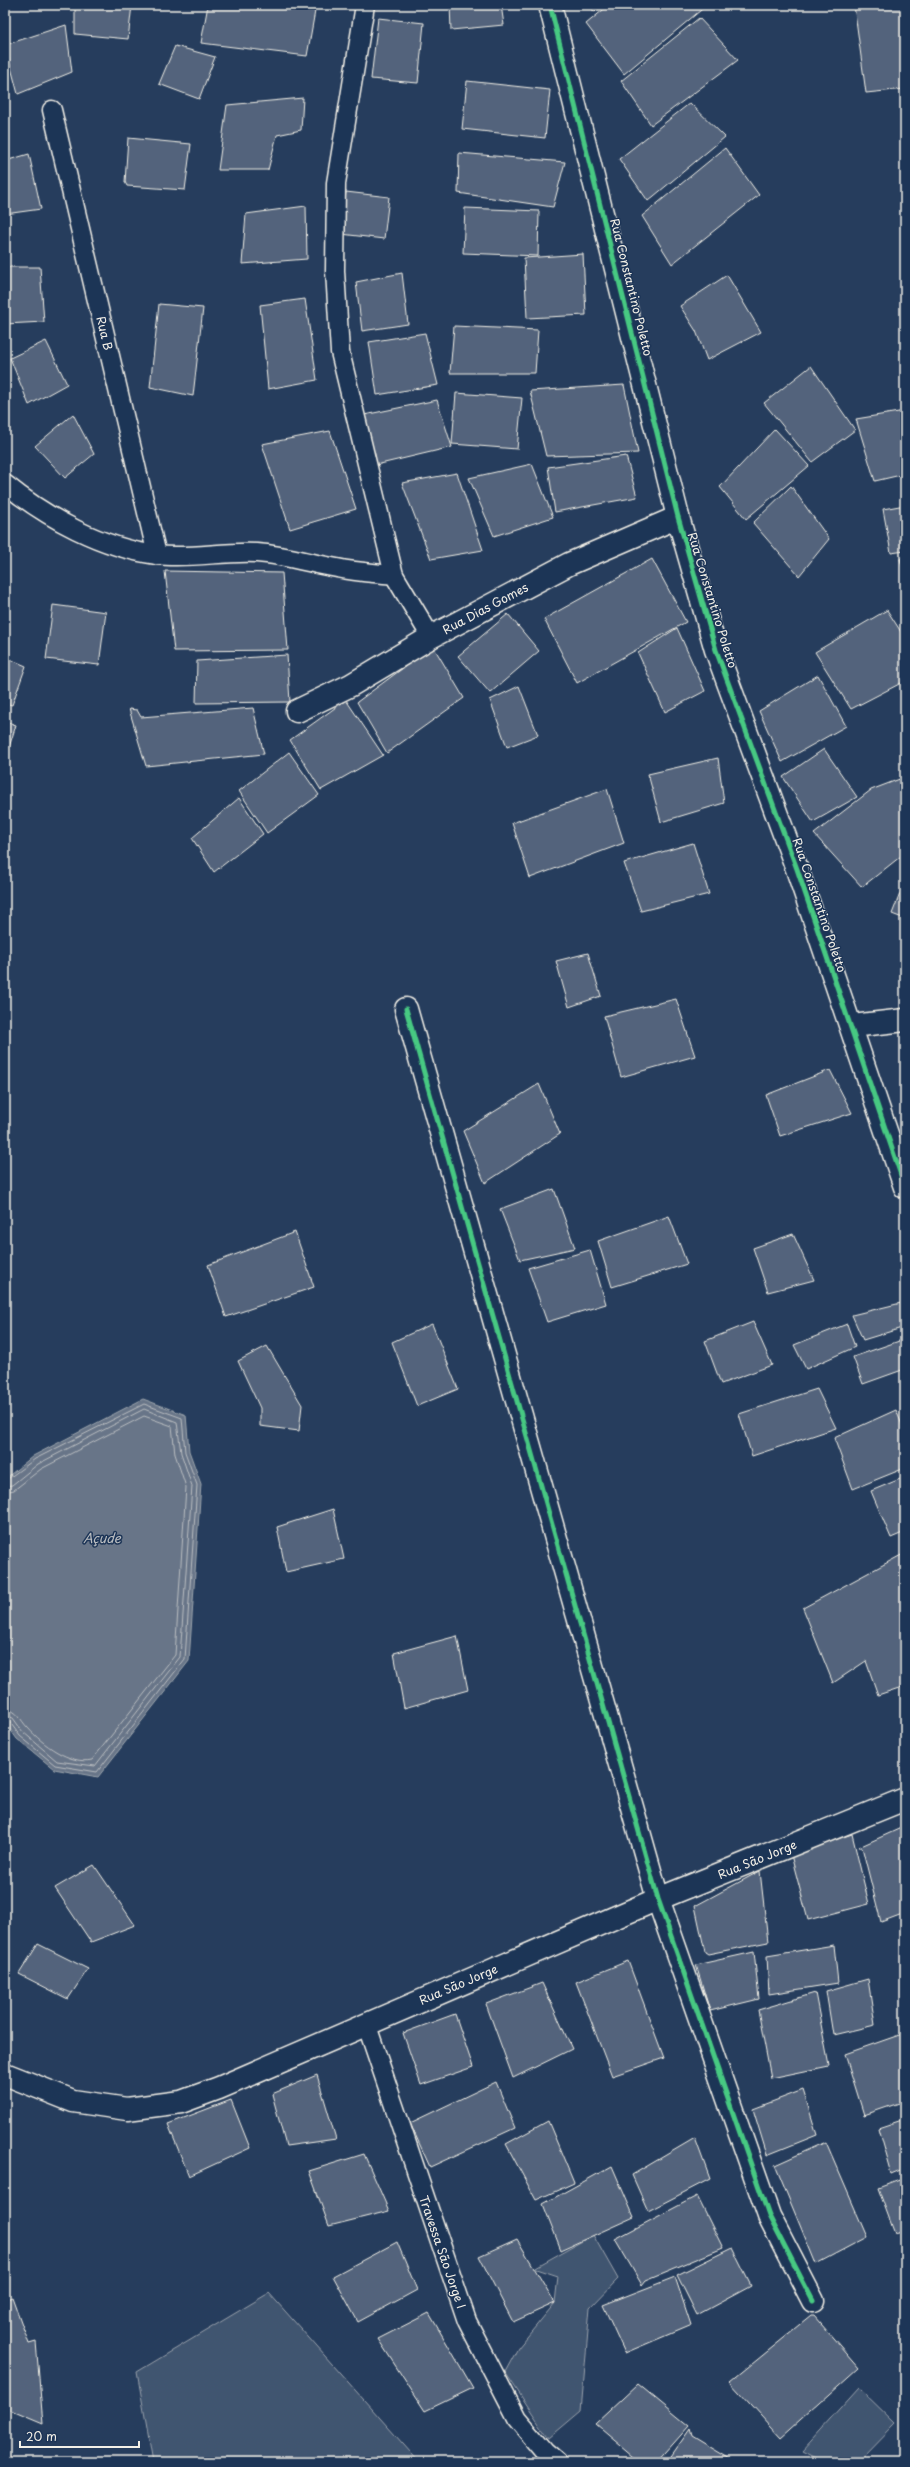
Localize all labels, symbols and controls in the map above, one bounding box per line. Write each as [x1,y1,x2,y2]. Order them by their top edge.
street label: Rua Constantino Poletto [606,216,658,358]
street label: Rua B [92,314,118,352]
street label: Rua Constantino Poletto [684,530,742,670]
street label: Rua Dias Gomes [439,578,531,638]
street label: Rua Constantino Poletto [788,835,852,975]
water label: Açude [83,1528,122,1547]
street label: Rua São Jorge [715,1835,799,1883]
street label: Rua São Jorge [416,1959,500,2009]
street label: Travessa São Jorge I [415,2193,471,2311]
scale bar [20,2423,139,2449]
text: 20 m [26,2427,57,2445]

